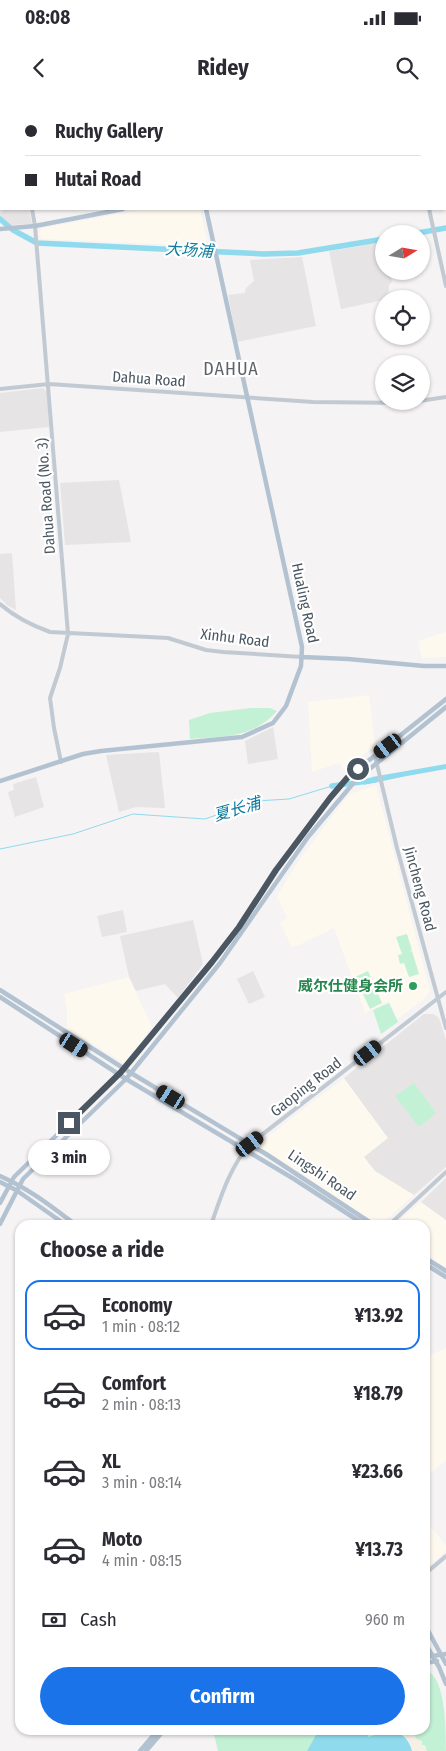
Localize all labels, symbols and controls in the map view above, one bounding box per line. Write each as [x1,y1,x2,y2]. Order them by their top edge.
text: 08:08 [25,6,70,29]
icon: back [25,54,53,82]
text: Ridey [197,54,249,81]
icon: search [393,54,421,82]
text: Ruchy Gallery [55,120,163,143]
text: Hutai Road [55,168,141,191]
north arrow [375,225,430,280]
map controls [375,225,430,410]
water label: 大场浦 [165,239,216,261]
button: locate [375,290,430,345]
button: layers [375,355,430,410]
district label: DAHUA [203,358,259,380]
street label: Dahua Road [112,367,186,391]
street label: Dahua Road (No. 3) [33,437,59,555]
street label: Hualing Road [288,561,322,645]
street label: Xinhu Road [199,625,271,651]
car [371,731,404,761]
route start [347,758,369,780]
water label: 夏长浦 [211,792,266,825]
street label: Jincheng Road [400,845,440,933]
place label: 威尔仕健身会所 [298,977,403,995]
marker: 威尔仕健身会所 [407,980,419,992]
car [57,1031,90,1059]
car [351,1038,384,1068]
street label: Gaoping Road [267,1054,345,1120]
car [154,1083,187,1111]
route end [58,1112,80,1134]
car [233,1129,266,1159]
callout: 3 min [28,1140,110,1176]
street label: Lingshi Road [285,1146,359,1204]
text: 3 min [51,1148,87,1167]
text: Choose a ride [40,1236,164,1263]
icon: car [42,1293,87,1338]
text: Economy [102,1294,172,1317]
text: ¥13.92 [354,1304,403,1327]
text: 1 min · 08:12 [102,1317,180,1336]
icon: car [42,1371,87,1416]
text: Comfort [102,1372,166,1395]
text: ¥18.79 [354,1382,403,1405]
text: 2 min · 08:13 [102,1395,181,1414]
icon: car [42,1449,87,1494]
text: XL [102,1450,121,1473]
text: ¥23.66 [352,1460,403,1483]
text: 3 min · 08:14 [102,1473,182,1492]
icon: car [42,1527,87,1572]
text: Moto [102,1528,142,1551]
text: ¥13.73 [355,1538,403,1561]
text: 4 min · 08:15 [102,1551,182,1570]
icon: cash [40,1606,68,1634]
text: Cash [80,1608,117,1631]
text: 960 m [365,1610,405,1629]
button: Confirm [40,1667,405,1725]

